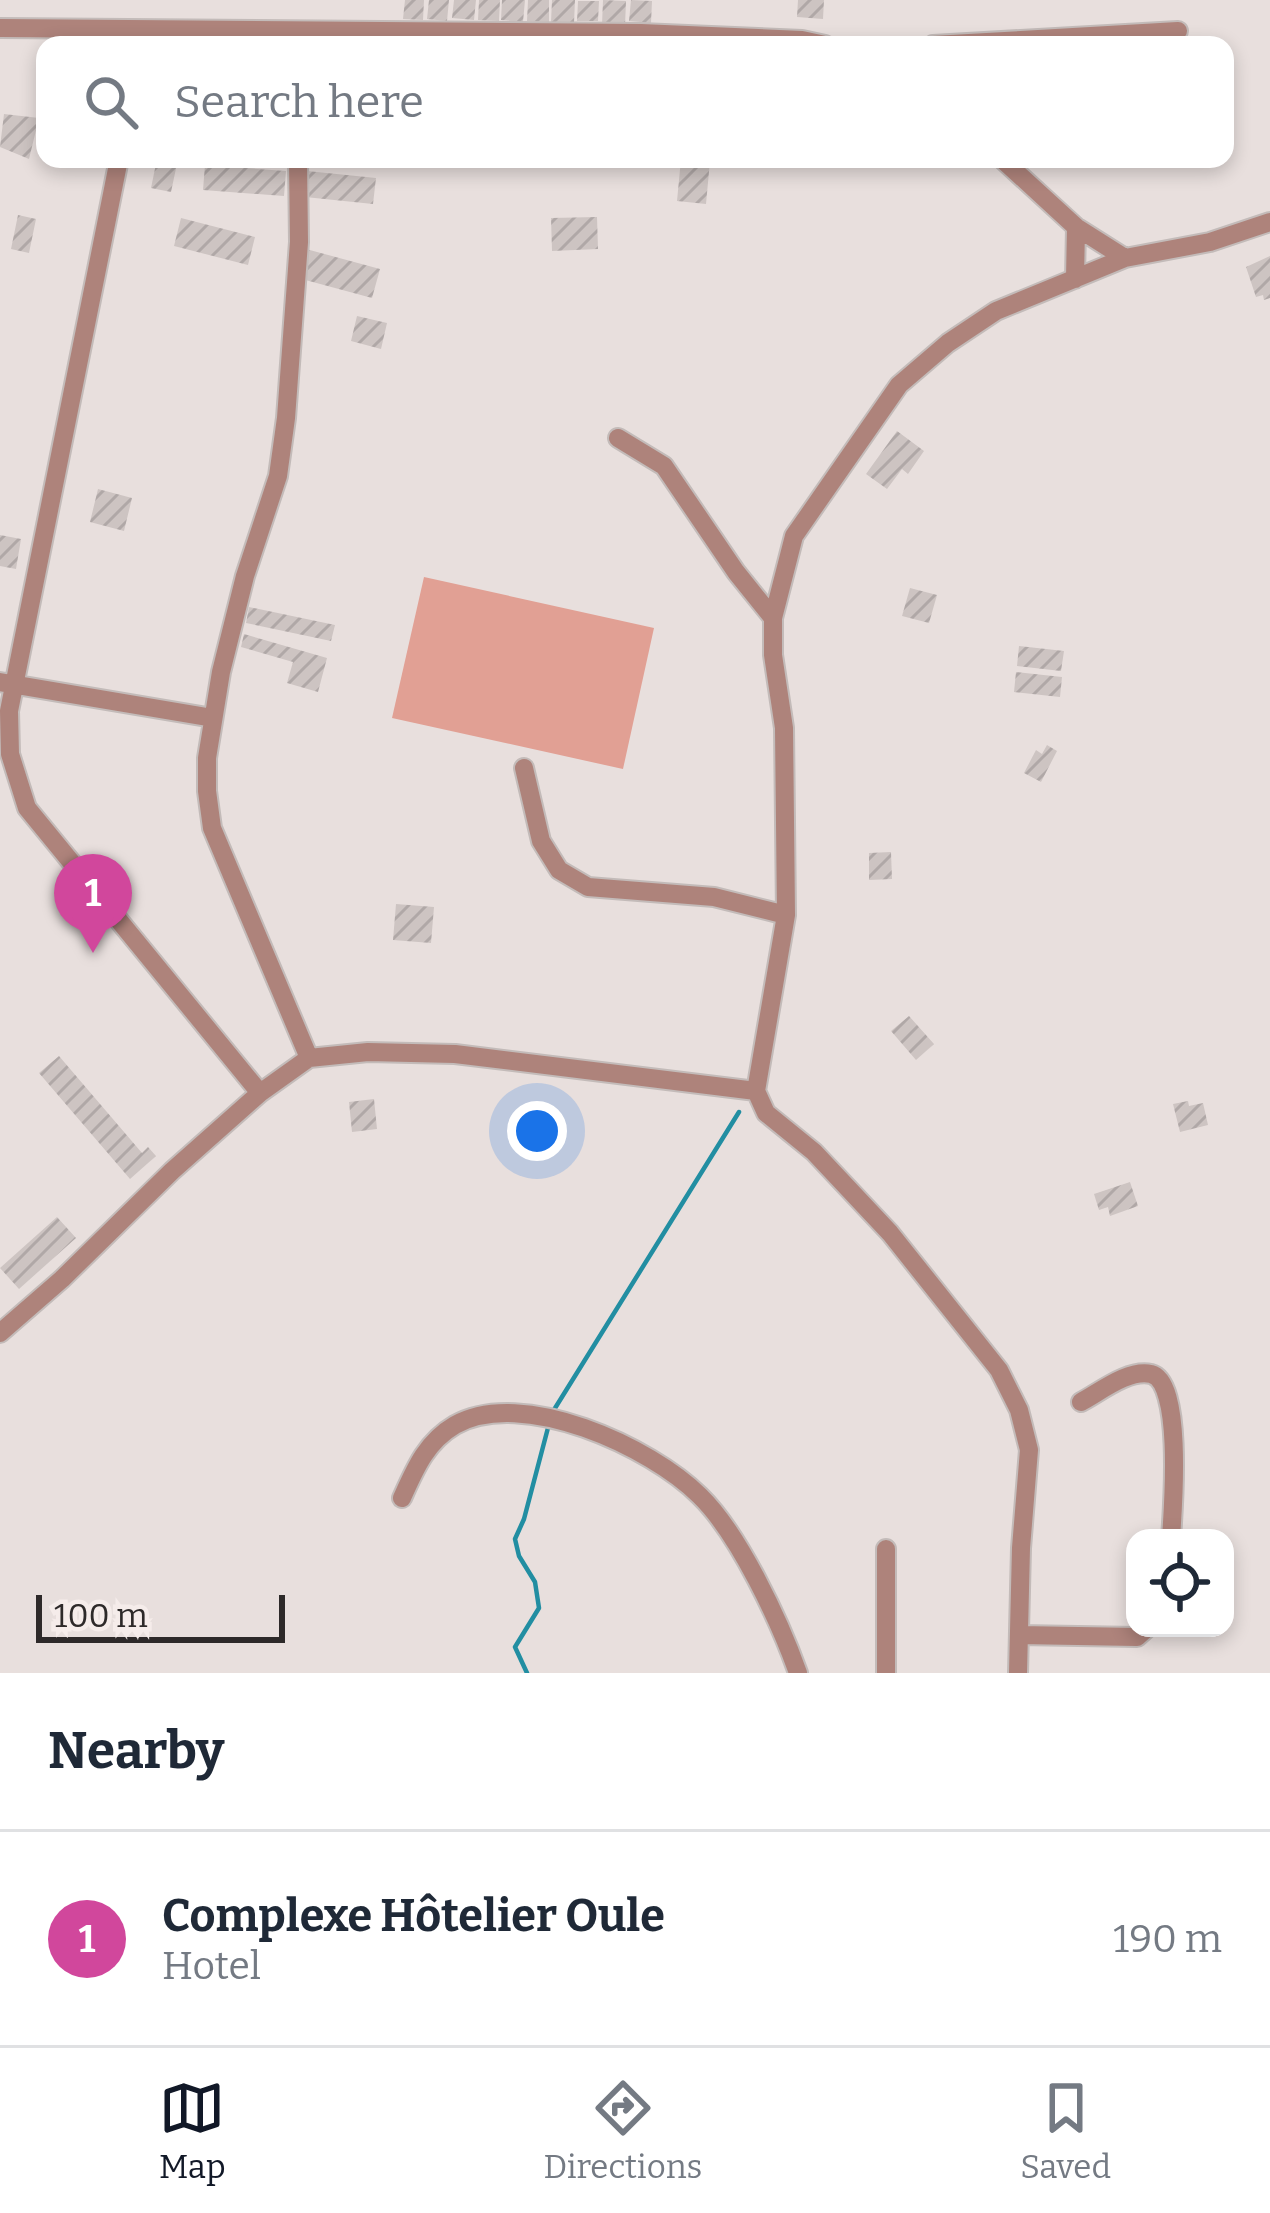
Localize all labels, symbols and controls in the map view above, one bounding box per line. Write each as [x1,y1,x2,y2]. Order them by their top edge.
search box [36,36,1234,168]
icon: search [78,69,144,135]
text: Search here [174,75,424,129]
pin: 1 [54,854,132,953]
your location [507,1101,567,1161]
map controls [1126,1529,1234,1637]
button: locate [1126,1529,1234,1637]
scale bar [36,1589,285,1642]
text: 100 m [54,1596,148,1636]
text: Nearby [48,1720,224,1782]
text: Complexe Hôtelier Oule [162,1889,665,1943]
text: 1 [79,1916,95,1962]
text: 190 m [1113,1916,1222,1962]
text: Hotel [162,1943,261,1989]
tab: Map [159,2075,226,2187]
tab: Directions [544,2075,702,2187]
tab: Saved [1020,2075,1111,2187]

